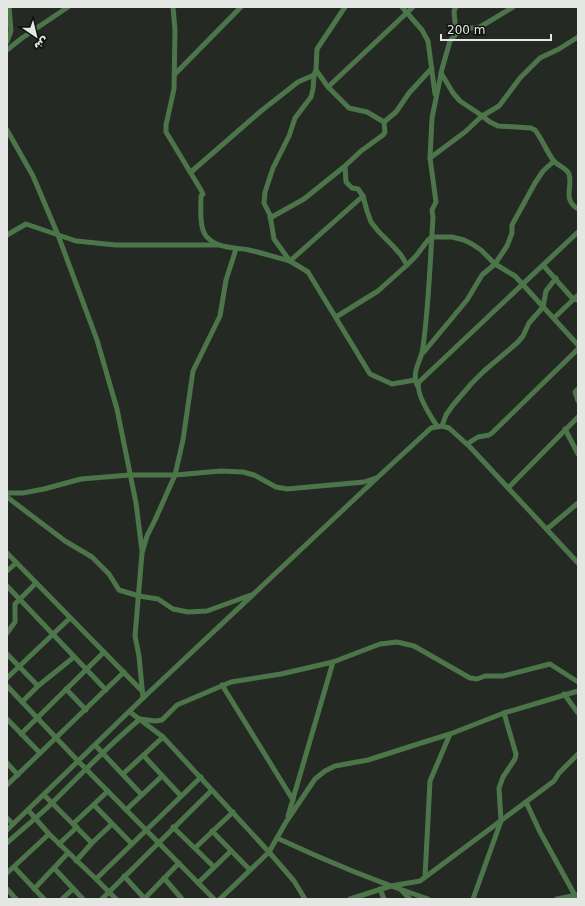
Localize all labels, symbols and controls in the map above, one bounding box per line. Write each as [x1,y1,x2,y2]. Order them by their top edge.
north arrow [16,16,56,56]
scale bar [441,16,551,42]
text: 200 m [447,23,485,37]
text: ش [32,34,51,53]

